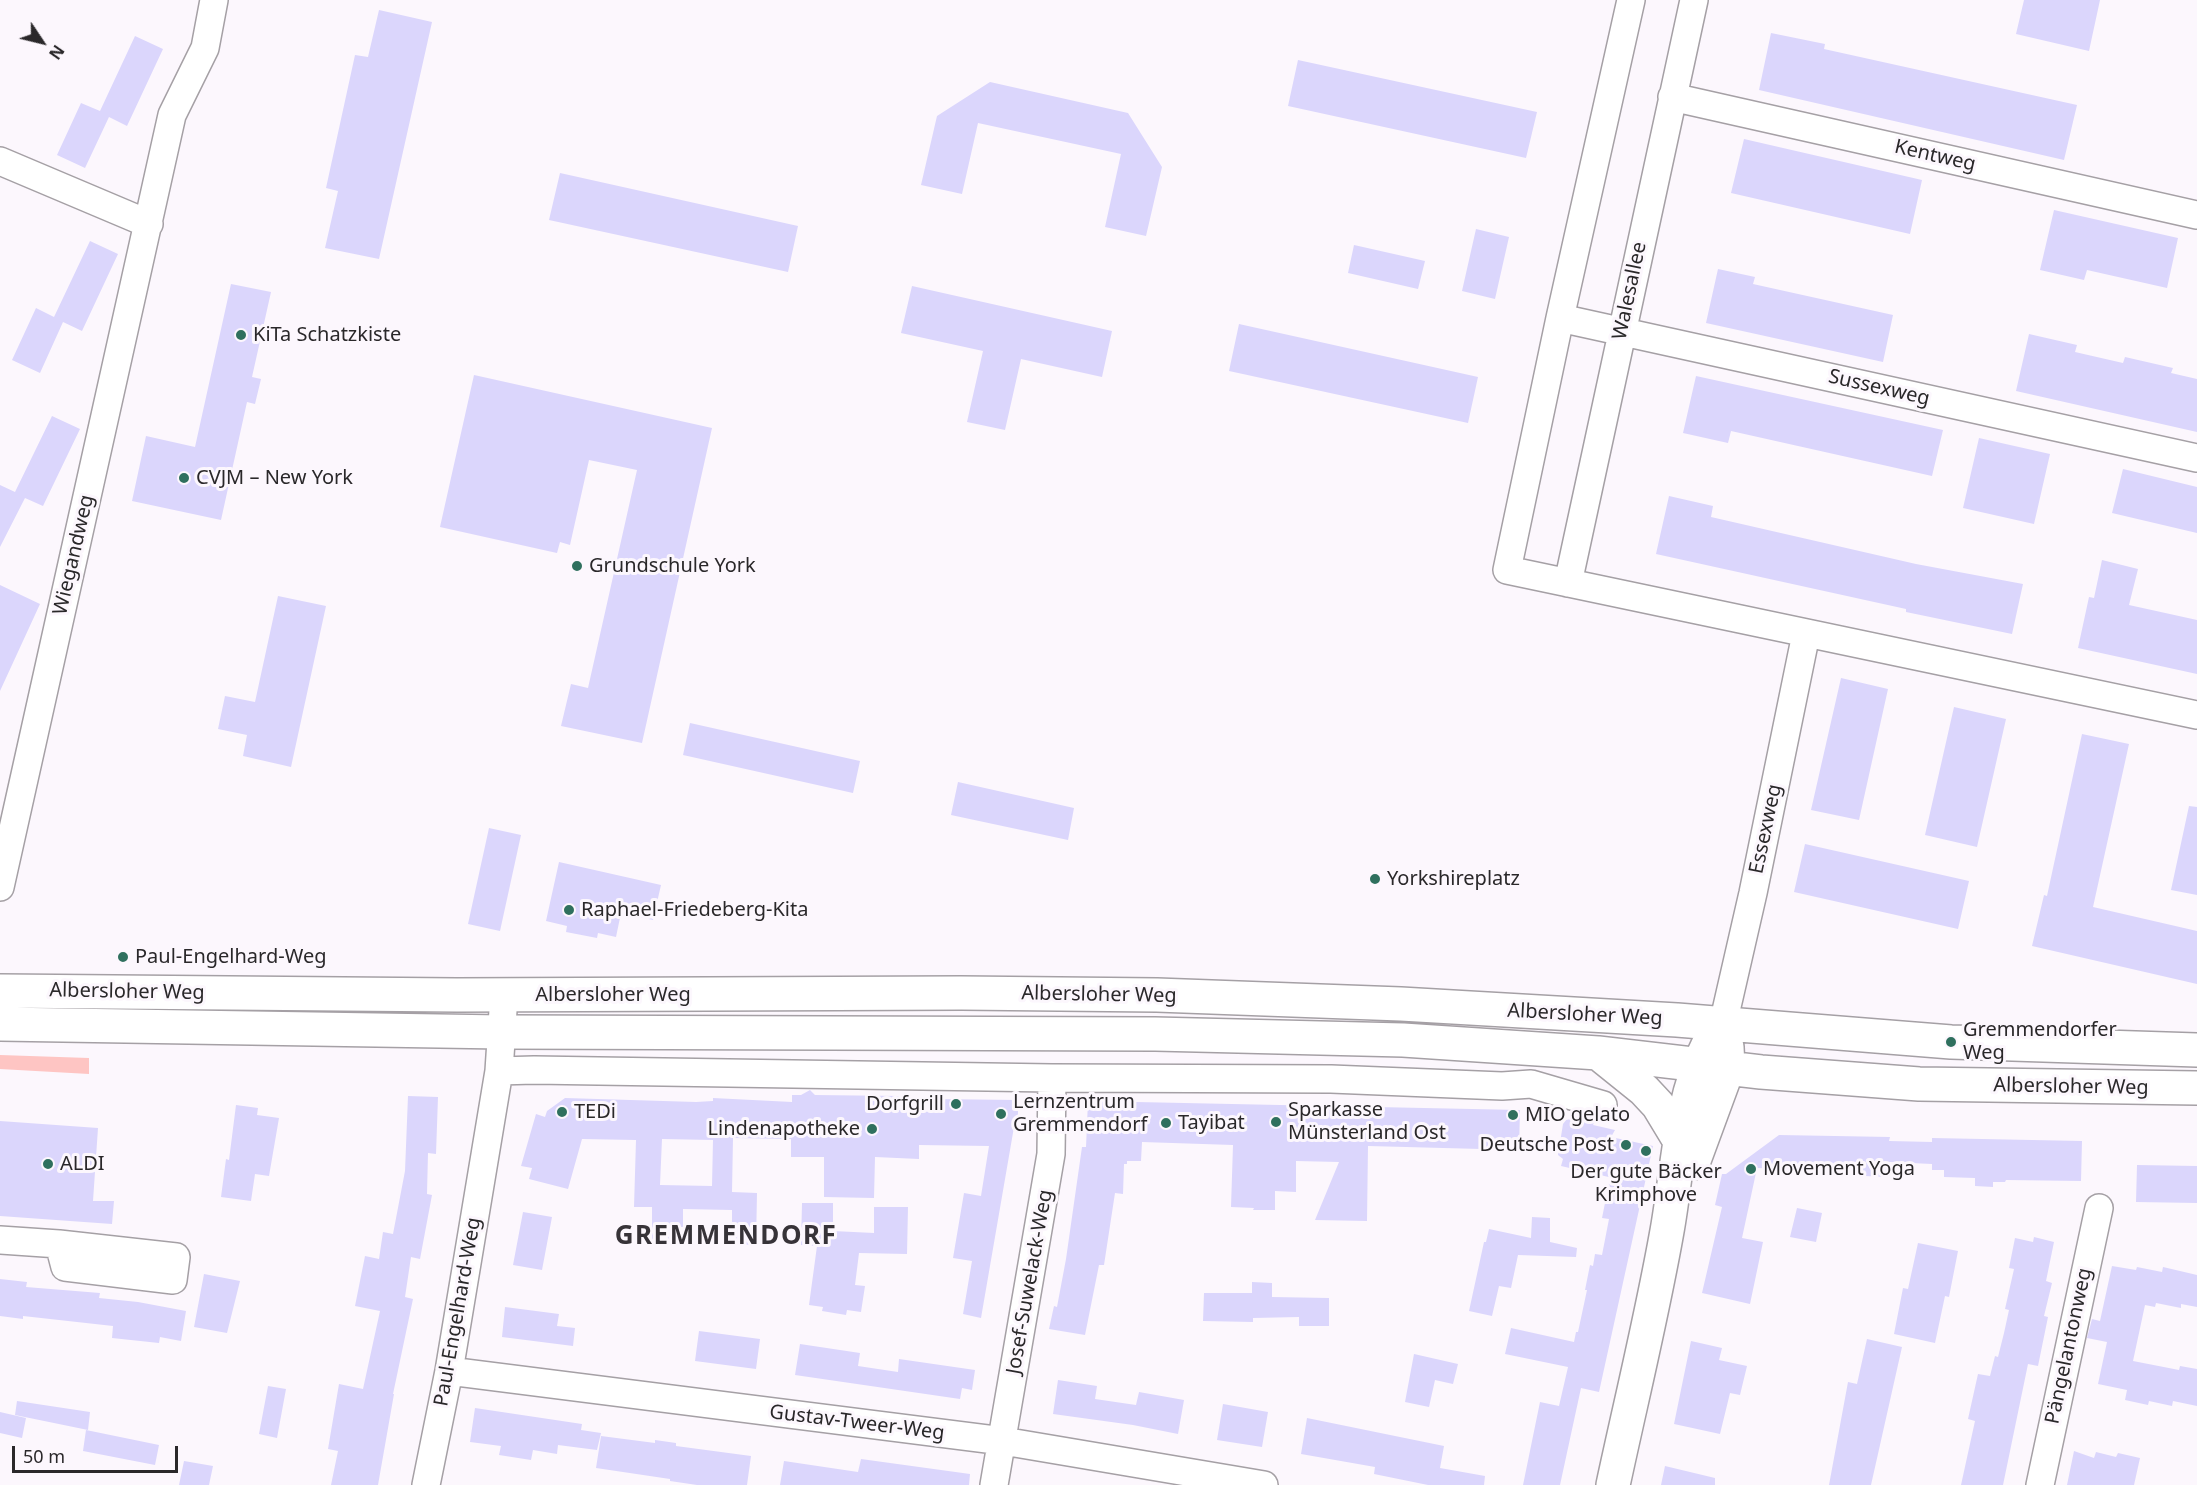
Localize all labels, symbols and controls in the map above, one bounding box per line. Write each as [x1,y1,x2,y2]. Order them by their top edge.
north arrow [12,12,72,72]
text: N [44,41,69,64]
street label: Kentweg [1892,135,1978,177]
street label: Walesallee [1608,240,1652,342]
place label: KiTa Schatzkiste [253,323,401,347]
marker: KiTa Schatzkiste [234,328,248,342]
street label: Sussexweg [1826,365,1932,411]
place label: CVJM – New York [196,466,353,490]
marker: CVJM – New York [177,471,191,485]
street label: Wiegandweg [49,493,99,617]
place label: Grundschule York [589,554,756,578]
marker: Grundschule York [570,559,584,573]
street label: Essexweg [1745,782,1787,876]
place label: Yorkshireplatz [1387,867,1520,891]
marker: Yorkshireplatz [1368,872,1382,886]
place label: Raphael-Friedeberg-Kita [581,898,808,922]
marker: Raphael-Friedeberg-Kita [562,903,576,917]
place label: Paul-Engelhard-Weg [135,945,326,969]
marker: Paul-Engelhard-Weg [116,950,130,964]
street label: Albersloher Weg [49,979,205,1005]
street label: Albersloher Weg [1021,982,1177,1008]
street label: Albersloher Weg [535,983,691,1007]
street label: Albersloher Weg [1507,999,1663,1031]
place label: Gremmendorfer Weg [1963,1018,2117,1065]
marker: Gremmendorfer Weg [1944,1035,1958,1049]
street label: Albersloher Weg [1993,1074,2149,1100]
place label: Lernzentrum Gremmendorf [1013,1090,1147,1137]
place label: Dorfgrill [866,1092,944,1116]
marker: Dorfgrill [949,1097,963,1111]
place label: Sparkasse Münsterland Ost [1288,1098,1446,1145]
place label: TEDi [574,1100,616,1124]
place label: MIO gelato [1525,1103,1630,1127]
marker: TEDi [555,1105,569,1119]
marker: Lernzentrum Gremmendorf [994,1107,1008,1121]
marker: MIO gelato [1506,1108,1520,1122]
place label: Tayibat [1178,1111,1245,1135]
marker: Sparkasse Münsterland Ost [1269,1115,1283,1129]
marker: Tayibat [1159,1116,1173,1130]
place label: Lindenapotheke [708,1117,860,1141]
marker: Lindenapotheke [865,1122,879,1136]
place label: Deutsche Post [1480,1133,1614,1157]
marker: Deutsche Post [1619,1138,1633,1152]
marker: Der gute Bäcker Krimphove [1639,1144,1653,1158]
place label: ALDI [60,1152,105,1176]
marker: ALDI [41,1157,55,1171]
place label: Movement Yoga [1763,1157,1915,1181]
place label: Der gute Bäcker Krimphove [1570,1160,1722,1207]
marker: Movement Yoga [1744,1162,1758,1176]
street label: Josef-Suwelack-Weg [1002,1188,1058,1376]
street label: Paul-Engelhard-Weg [430,1216,486,1408]
district label: GREMMENDORF [615,1221,837,1253]
street label: Pängelantonweg [2041,1266,2097,1426]
street label: Gustav-Tweer-Weg [768,1400,946,1446]
scale bar [15,1434,182,1472]
text: 50 m [23,1444,65,1468]

